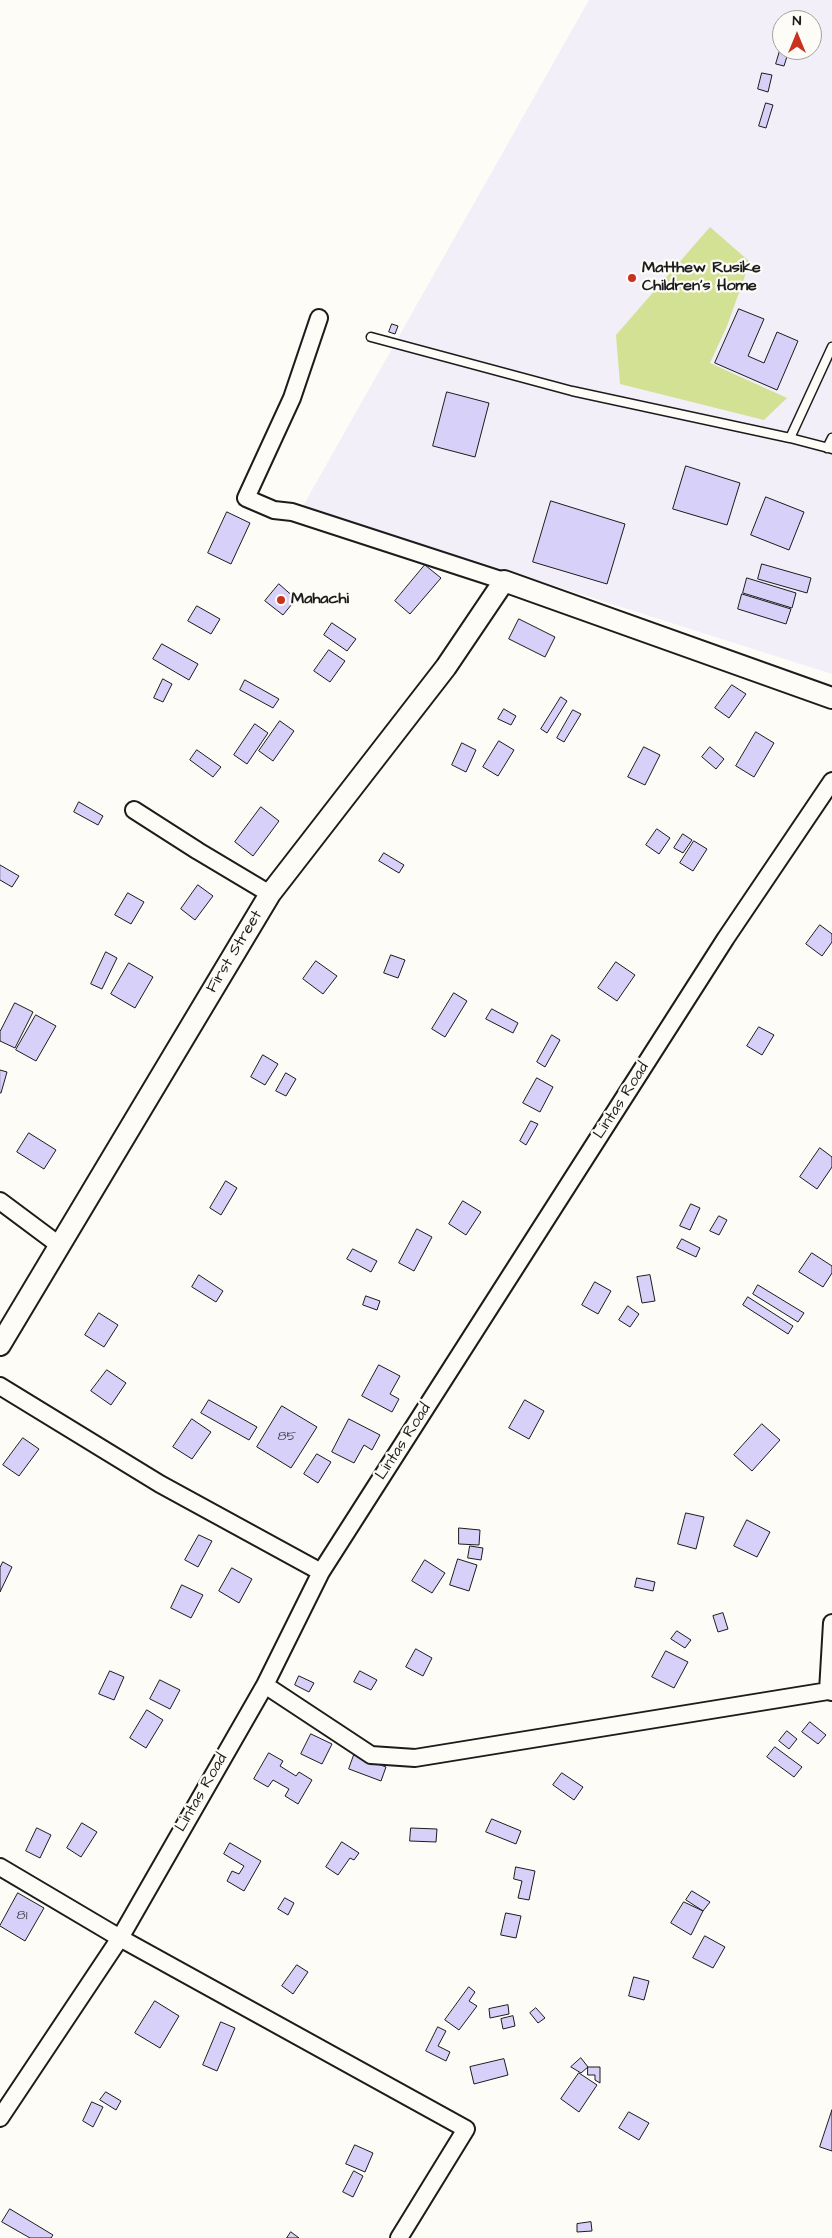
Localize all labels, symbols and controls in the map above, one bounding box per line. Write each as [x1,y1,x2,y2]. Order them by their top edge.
north arrow [772,10,822,60]
text: N [793,11,801,31]
place label: Matthew Rusike Children's Home [642,259,761,297]
marker: Matthew Rusike Children's Home [626,272,638,284]
place label: Mahachi [291,590,349,610]
marker: Mahachi [275,594,287,606]
street label: First Street [203,907,267,997]
street label: Lintas Road [590,1059,654,1143]
street label: Lintas Road [372,1400,436,1484]
house number: 85 [278,1429,296,1445]
street label: Lintas Road [172,1750,232,1836]
house number: 81 [17,1908,27,1924]

